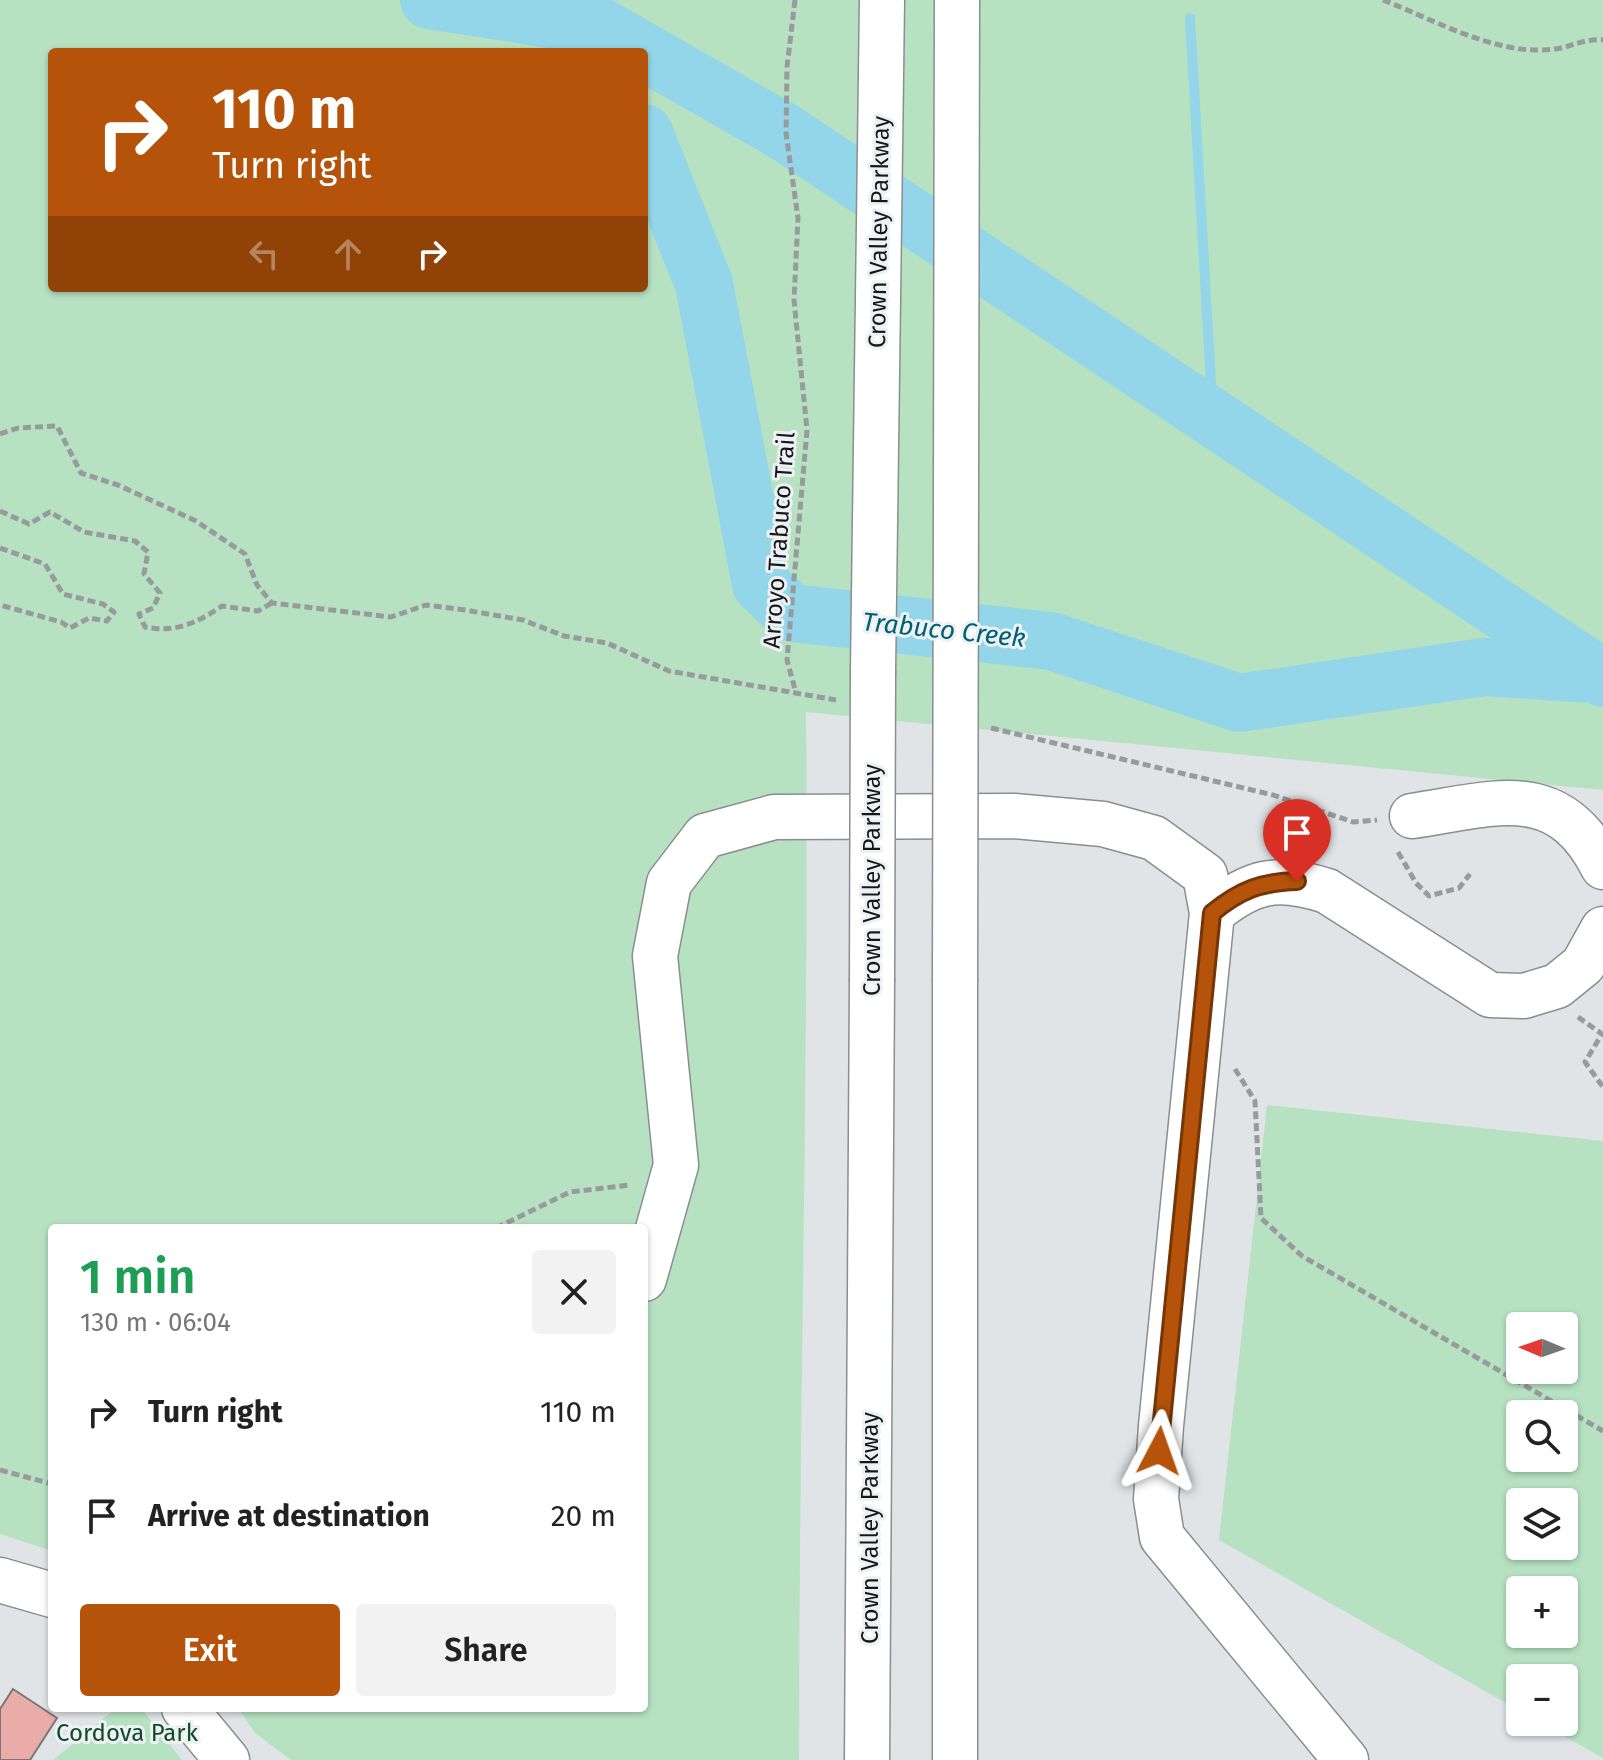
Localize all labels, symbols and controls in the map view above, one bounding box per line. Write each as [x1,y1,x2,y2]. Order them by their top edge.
text: 110 m [212,76,356,143]
icon: right [80,80,184,184]
street label: Crown Valley Parkway [863,115,895,348]
text: Turn right [212,144,372,188]
icon: left [242,232,286,276]
icon: ahead [326,232,370,276]
icon: right [410,232,454,276]
street label: Arroyo Trabuco Trail [757,431,801,649]
water label: Trabuco Creek [861,606,1027,654]
street label: Crown Valley Parkway [858,764,886,996]
pin [1263,799,1331,881]
icon: arrive [1275,811,1319,855]
text: 1 min [80,1248,196,1306]
button: close [532,1250,616,1334]
text: 130 m · 06:04 [80,1307,231,1338]
north arrow [1506,1312,1578,1384]
map controls [1506,1312,1578,1736]
icon: right [80,1390,124,1434]
text: Turn right [148,1394,283,1430]
text: 110 m [540,1394,616,1430]
button: search [1506,1400,1578,1472]
position arrow [1117,1409,1201,1493]
street label: Crown Valley Parkway [856,1412,884,1644]
button: layers [1506,1488,1578,1560]
icon: arrive [80,1494,124,1538]
text: Arrive at destination [148,1498,430,1534]
text: 20 m [551,1498,616,1534]
button: + [1506,1576,1578,1648]
button: Exit [80,1604,340,1696]
button: Share [356,1604,616,1696]
button: − [1506,1664,1578,1736]
park label: Cordova Park [56,1719,199,1747]

